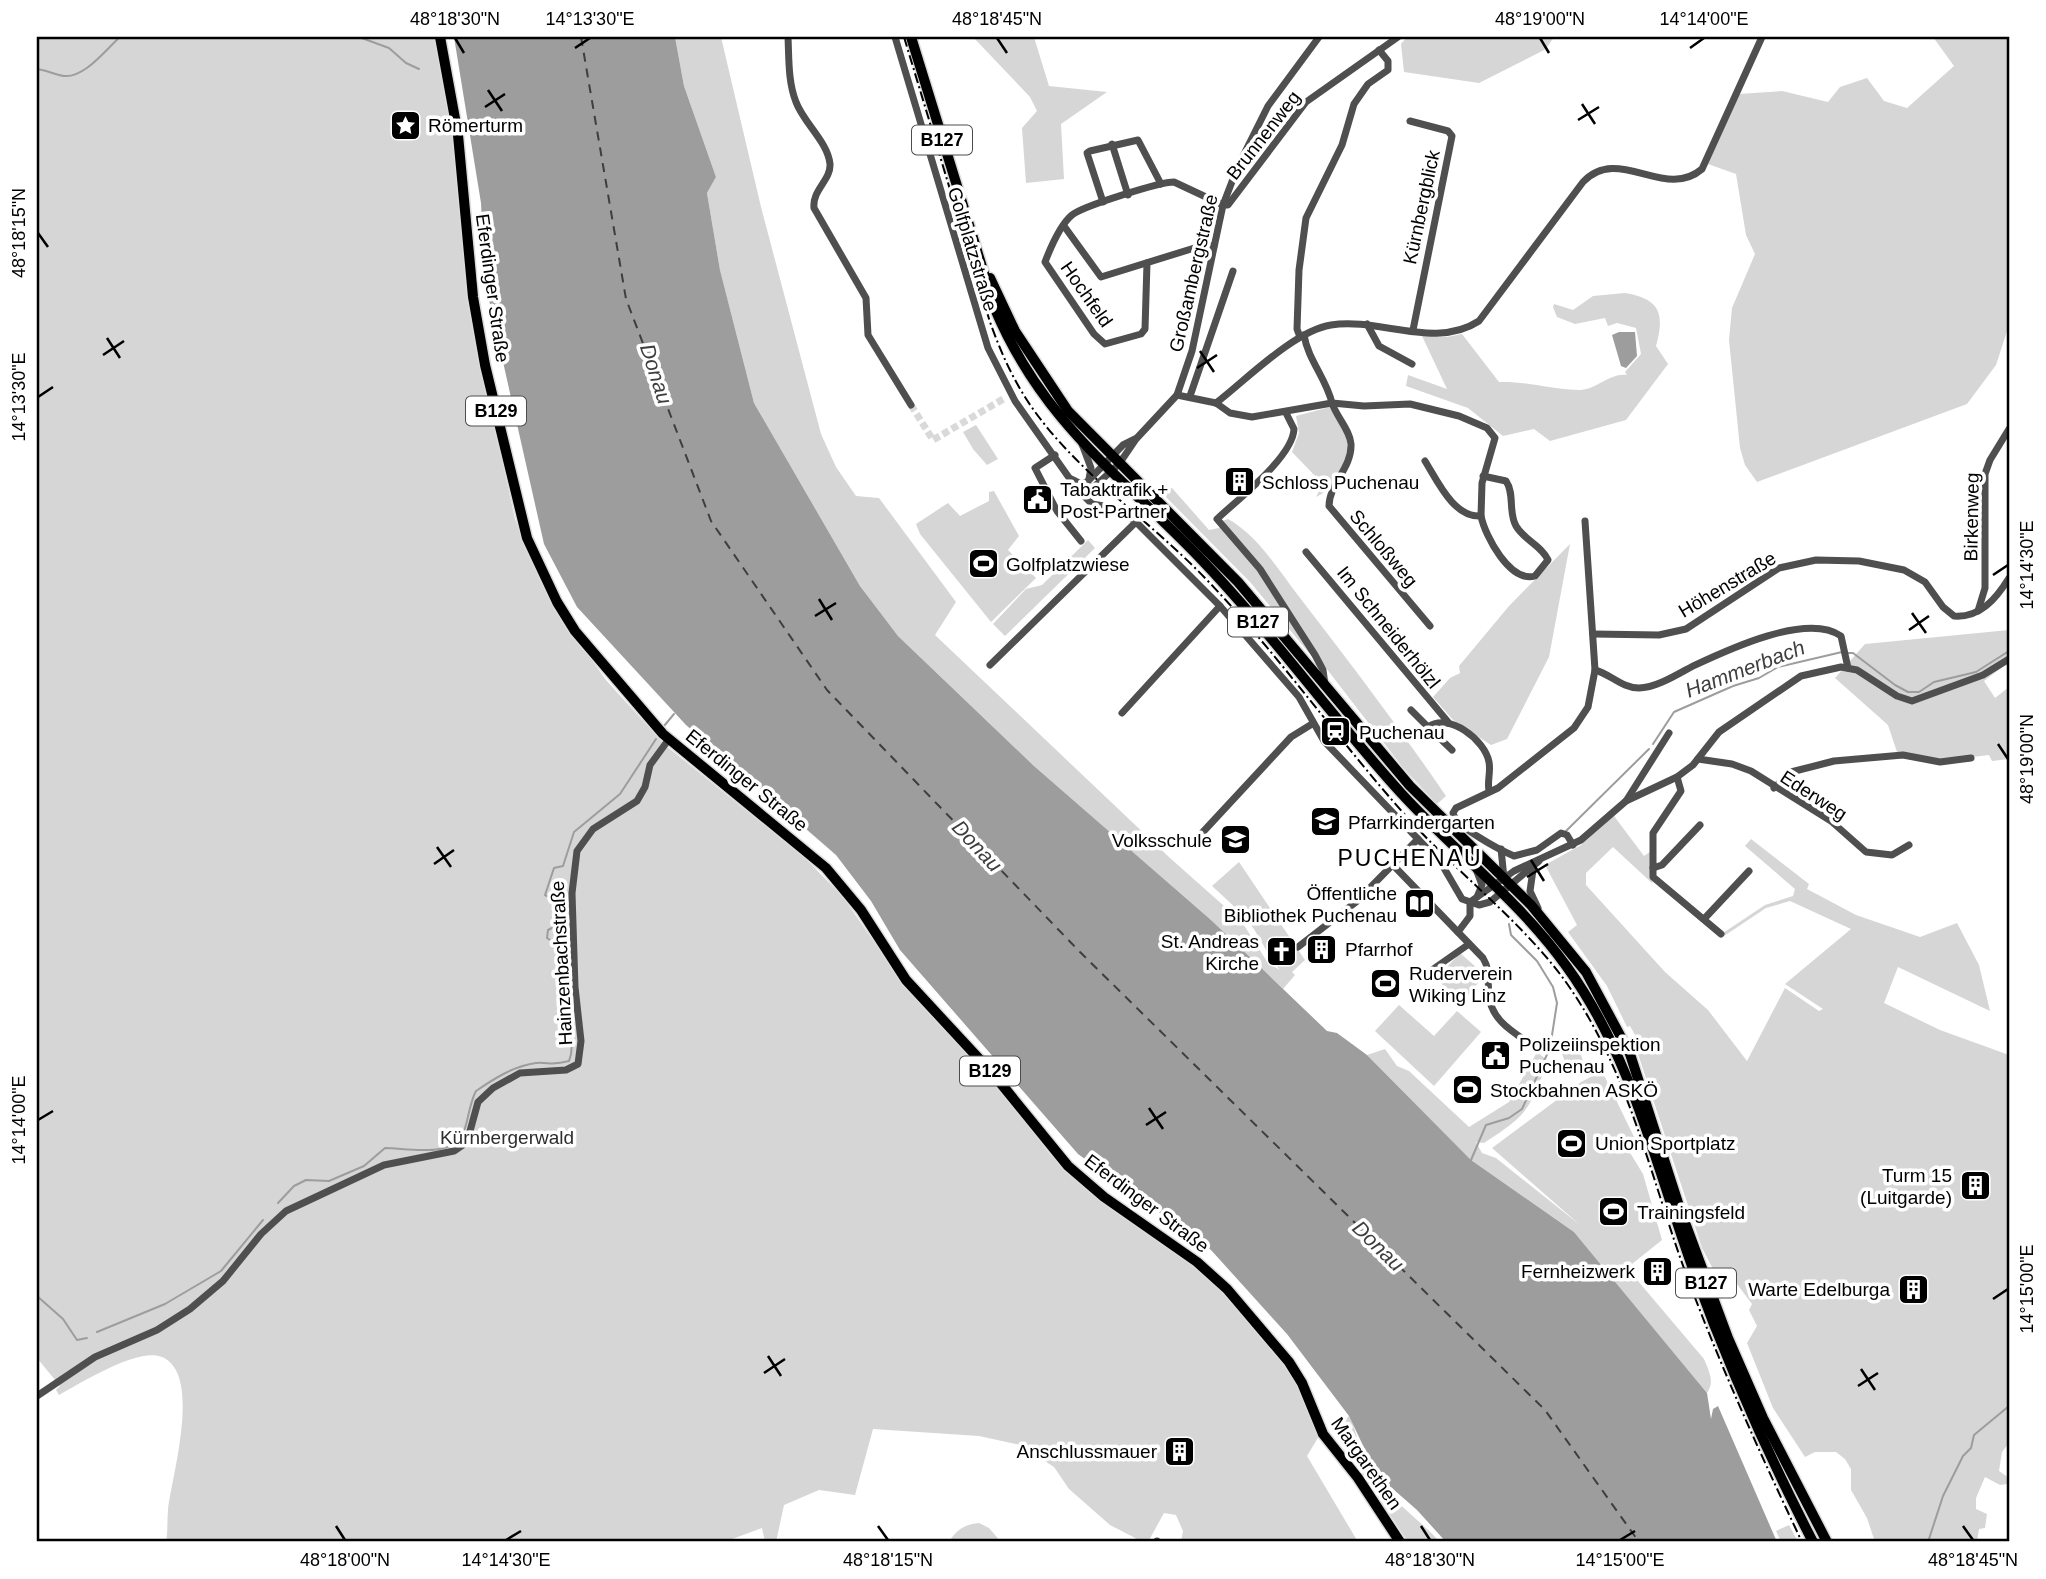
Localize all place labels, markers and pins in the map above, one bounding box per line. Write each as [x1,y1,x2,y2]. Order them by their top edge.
place icon: Römerturm [388,108,422,142]
place label: Römerturm [428,115,523,136]
building icon: Schloss Puchenau [1222,465,1256,499]
place label: Schloss Puchenau [1262,472,1419,493]
place label: Tabaktrafik + Post-Partner [1060,479,1168,522]
public building icon: Tabaktrafik + Post-Partner [1020,483,1054,517]
sports icon: Golfplatzwiese [966,547,1000,581]
place label: Golfplatzwiese [1006,554,1130,575]
station icon: Puchenau [1319,715,1353,749]
place label: Puchenau [1359,722,1445,743]
school or university icon: Pfarrkindergarten [1308,805,1342,839]
place label: Pfarrkindergarten [1348,812,1495,833]
school or university icon: Volksschule [1218,823,1252,857]
place label: Volksschule [1112,830,1212,851]
place label: Öffentliche Bibliothek Puchenau [1224,883,1397,926]
library icon: Öffentliche Bibliothek Puchenau [1403,887,1437,921]
place label: St. Andreas Kirche [1161,931,1259,974]
building icon: Pfarrhof [1305,932,1339,966]
church icon: St. Andreas Kirche [1265,935,1299,969]
place label: Pfarrhof [1345,939,1413,960]
place label: Ruderverein Wiking Linz [1409,963,1513,1006]
sports icon: Ruderverein Wiking Linz [1369,967,1403,1001]
place label: Polizeiinspektion Puchenau [1519,1034,1661,1077]
public building icon: Polizeiinspektion Puchenau [1479,1038,1513,1072]
sports icon: Stockbahnen ASKÖ [1450,1073,1484,1107]
place label: Stockbahnen ASKÖ [1490,1080,1658,1101]
sports icon: Union Sportplatz [1555,1126,1589,1160]
place label: Union Sportplatz [1595,1133,1735,1154]
place label: Turm 15 (Luitgarde) [1860,1165,1952,1208]
building icon: Turm 15 (Luitgarde) [1958,1169,1992,1203]
sports icon: Trainingsfeld [1597,1195,1631,1229]
place label: Trainingsfeld [1637,1202,1745,1223]
building icon: Fernheizwerk [1641,1254,1675,1288]
place label: Fernheizwerk [1521,1261,1635,1282]
building icon: Warte Edelburga [1896,1272,1930,1306]
place label: Warte Edelburga [1748,1279,1890,1300]
building icon: Anschlussmauer [1163,1434,1197,1468]
place label: Anschlussmauer [1017,1441,1158,1462]

